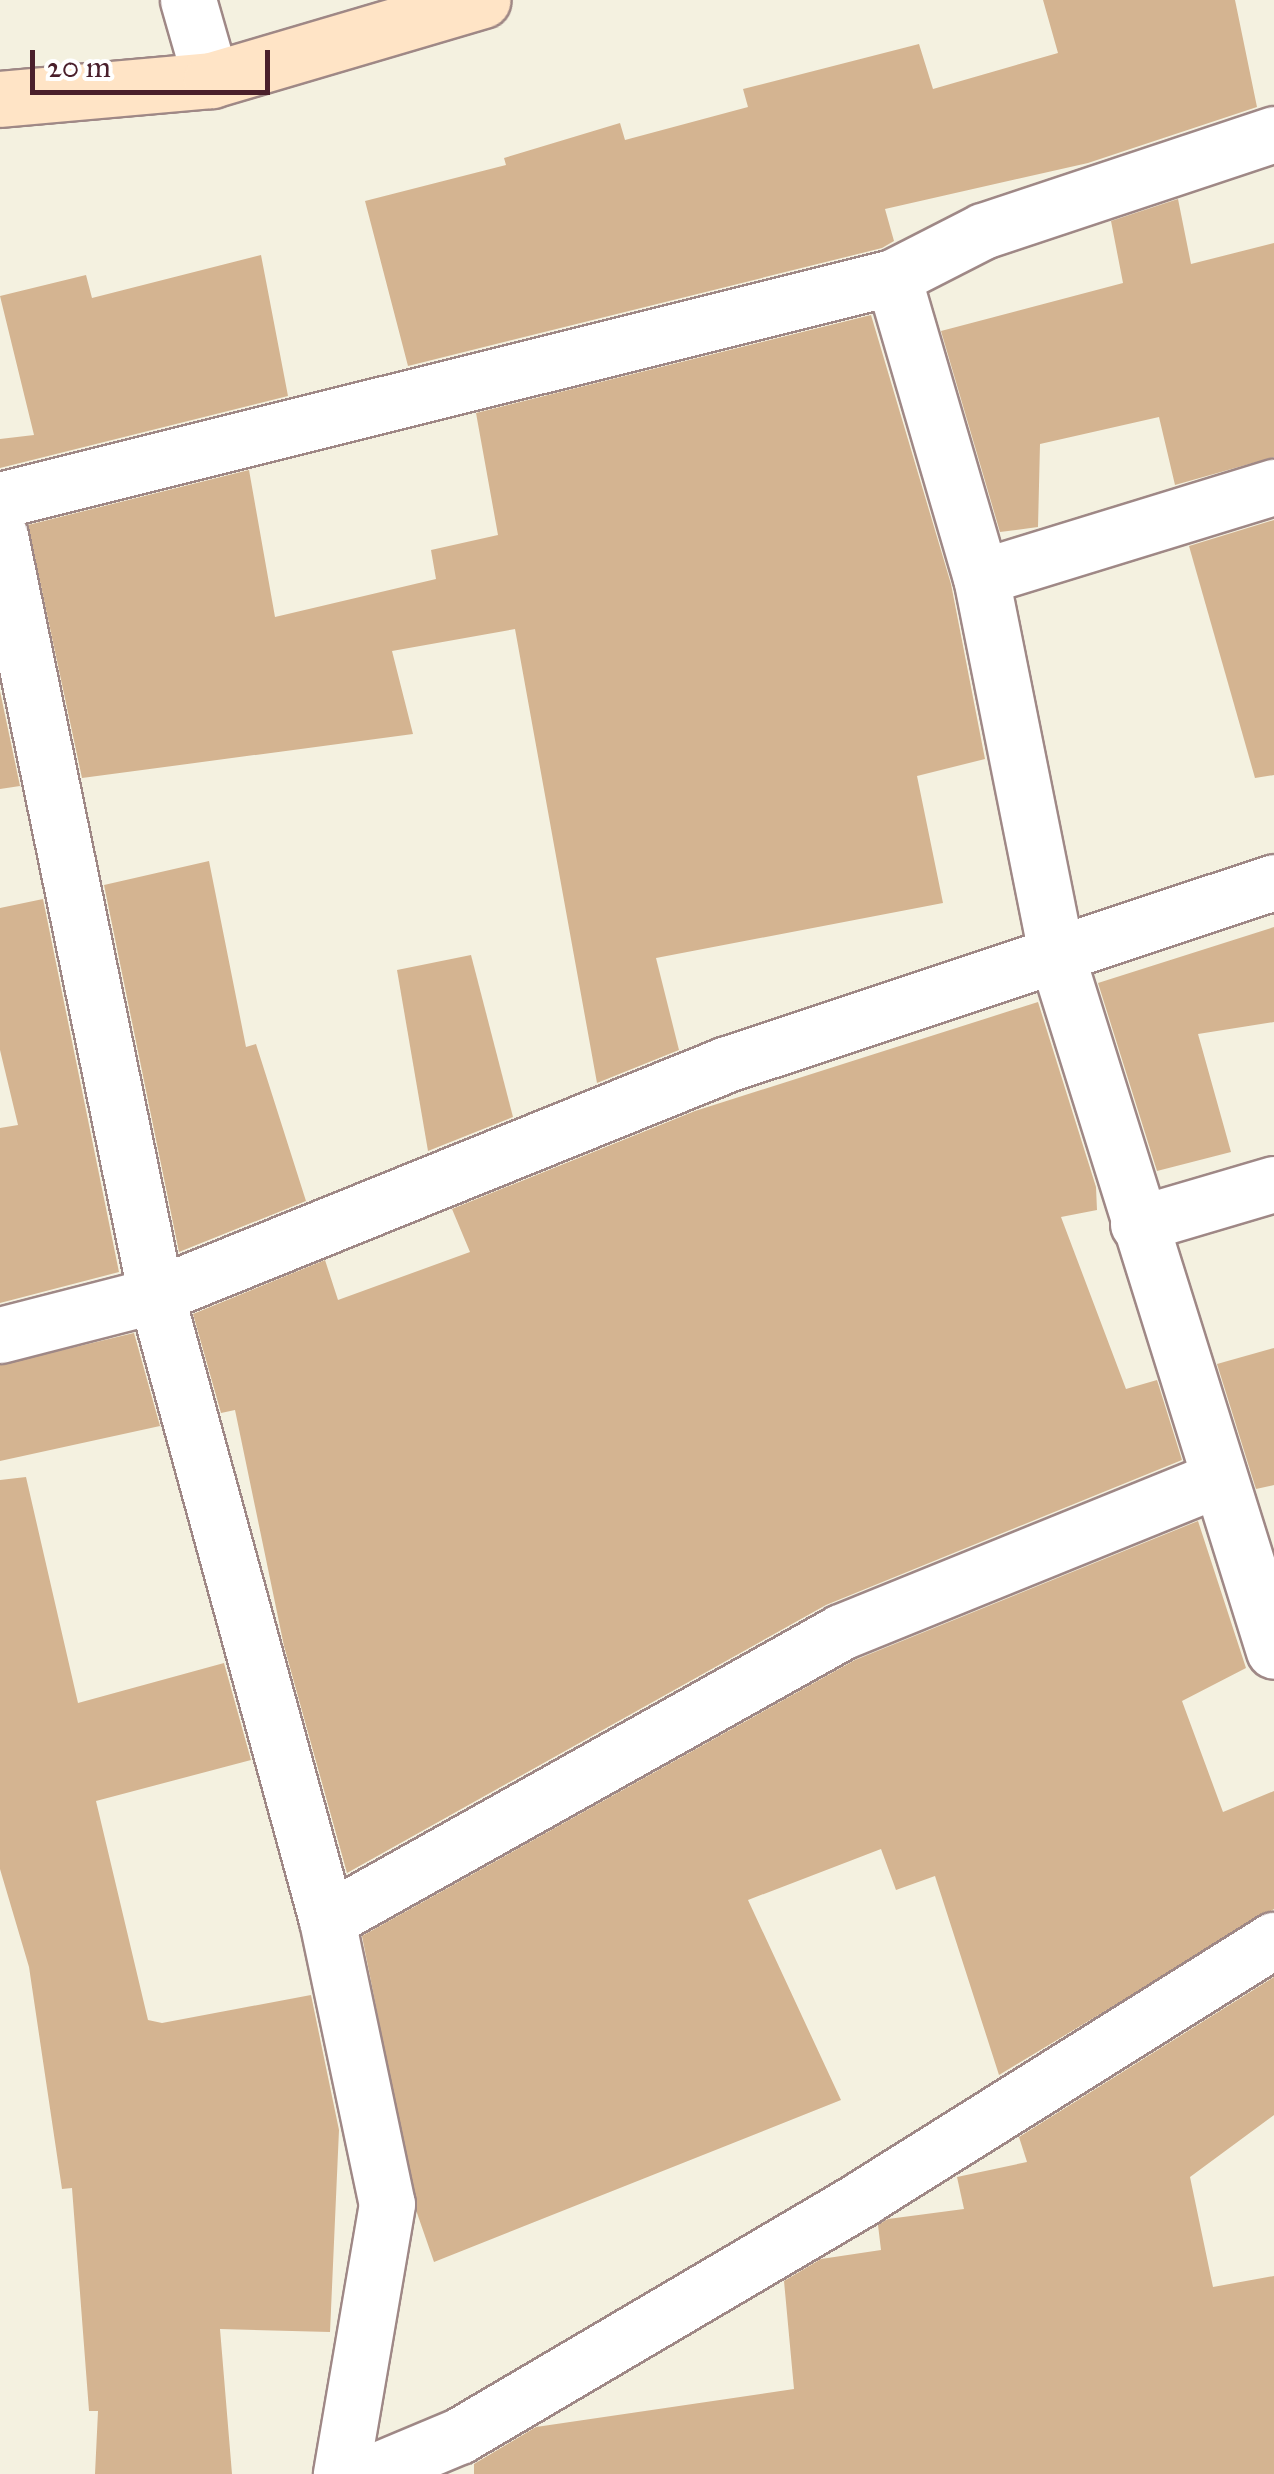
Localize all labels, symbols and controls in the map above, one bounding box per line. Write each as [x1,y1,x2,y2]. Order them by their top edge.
scale bar [35,30,275,92]
text: 20 m [47,49,111,85]

